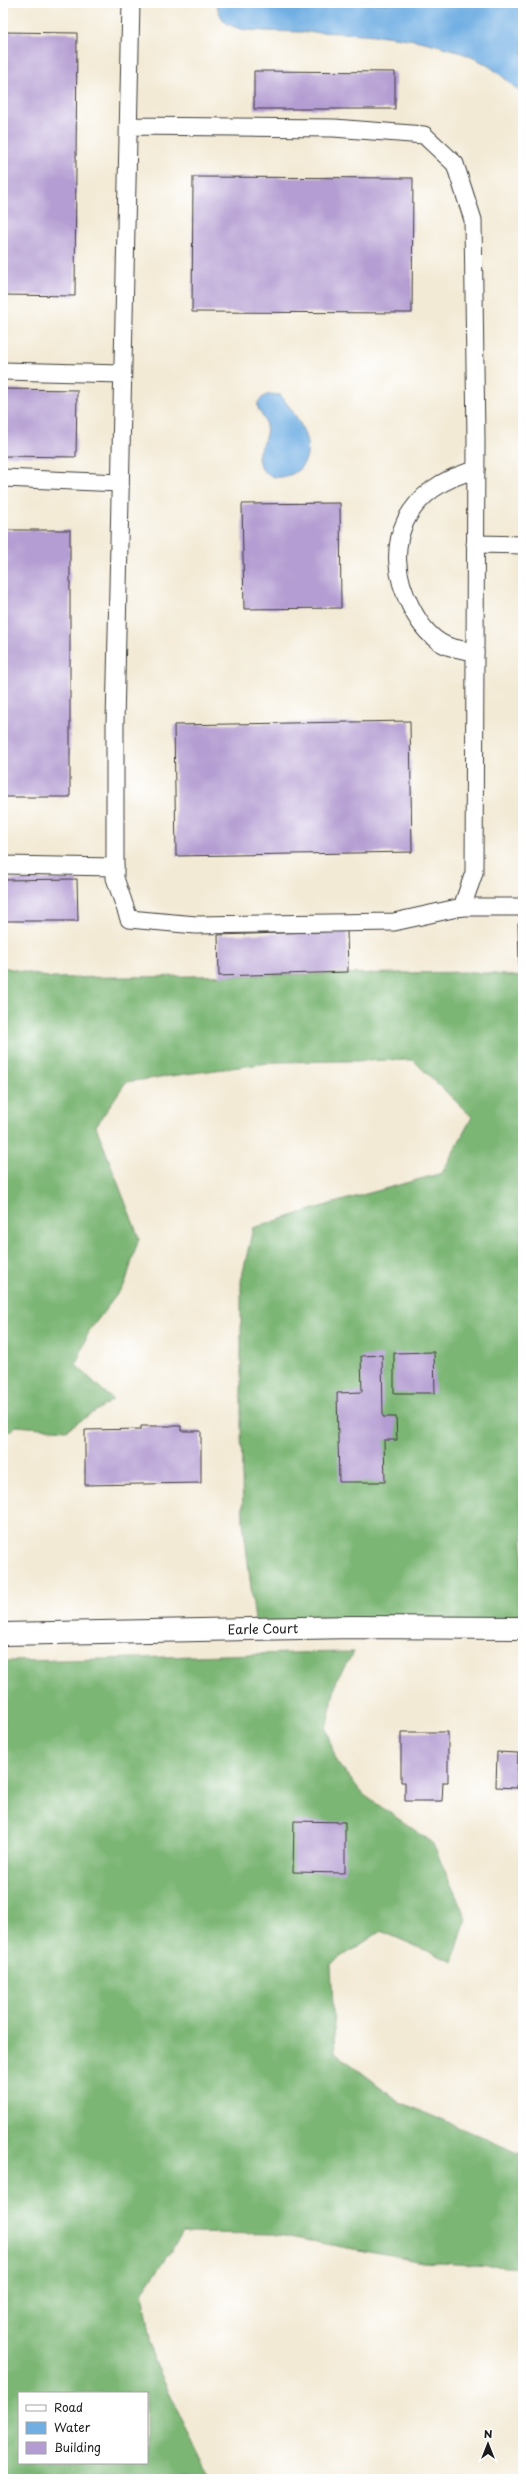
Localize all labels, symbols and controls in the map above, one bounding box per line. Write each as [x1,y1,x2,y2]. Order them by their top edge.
street label: Earle Court [228,1618,298,1639]
legend [18,2392,148,2464]
text: Road [54,2398,83,2416]
text: Water [54,2418,91,2436]
north arrow [468,2424,508,2464]
text: N [484,2425,493,2442]
text: Building [54,2438,101,2456]

